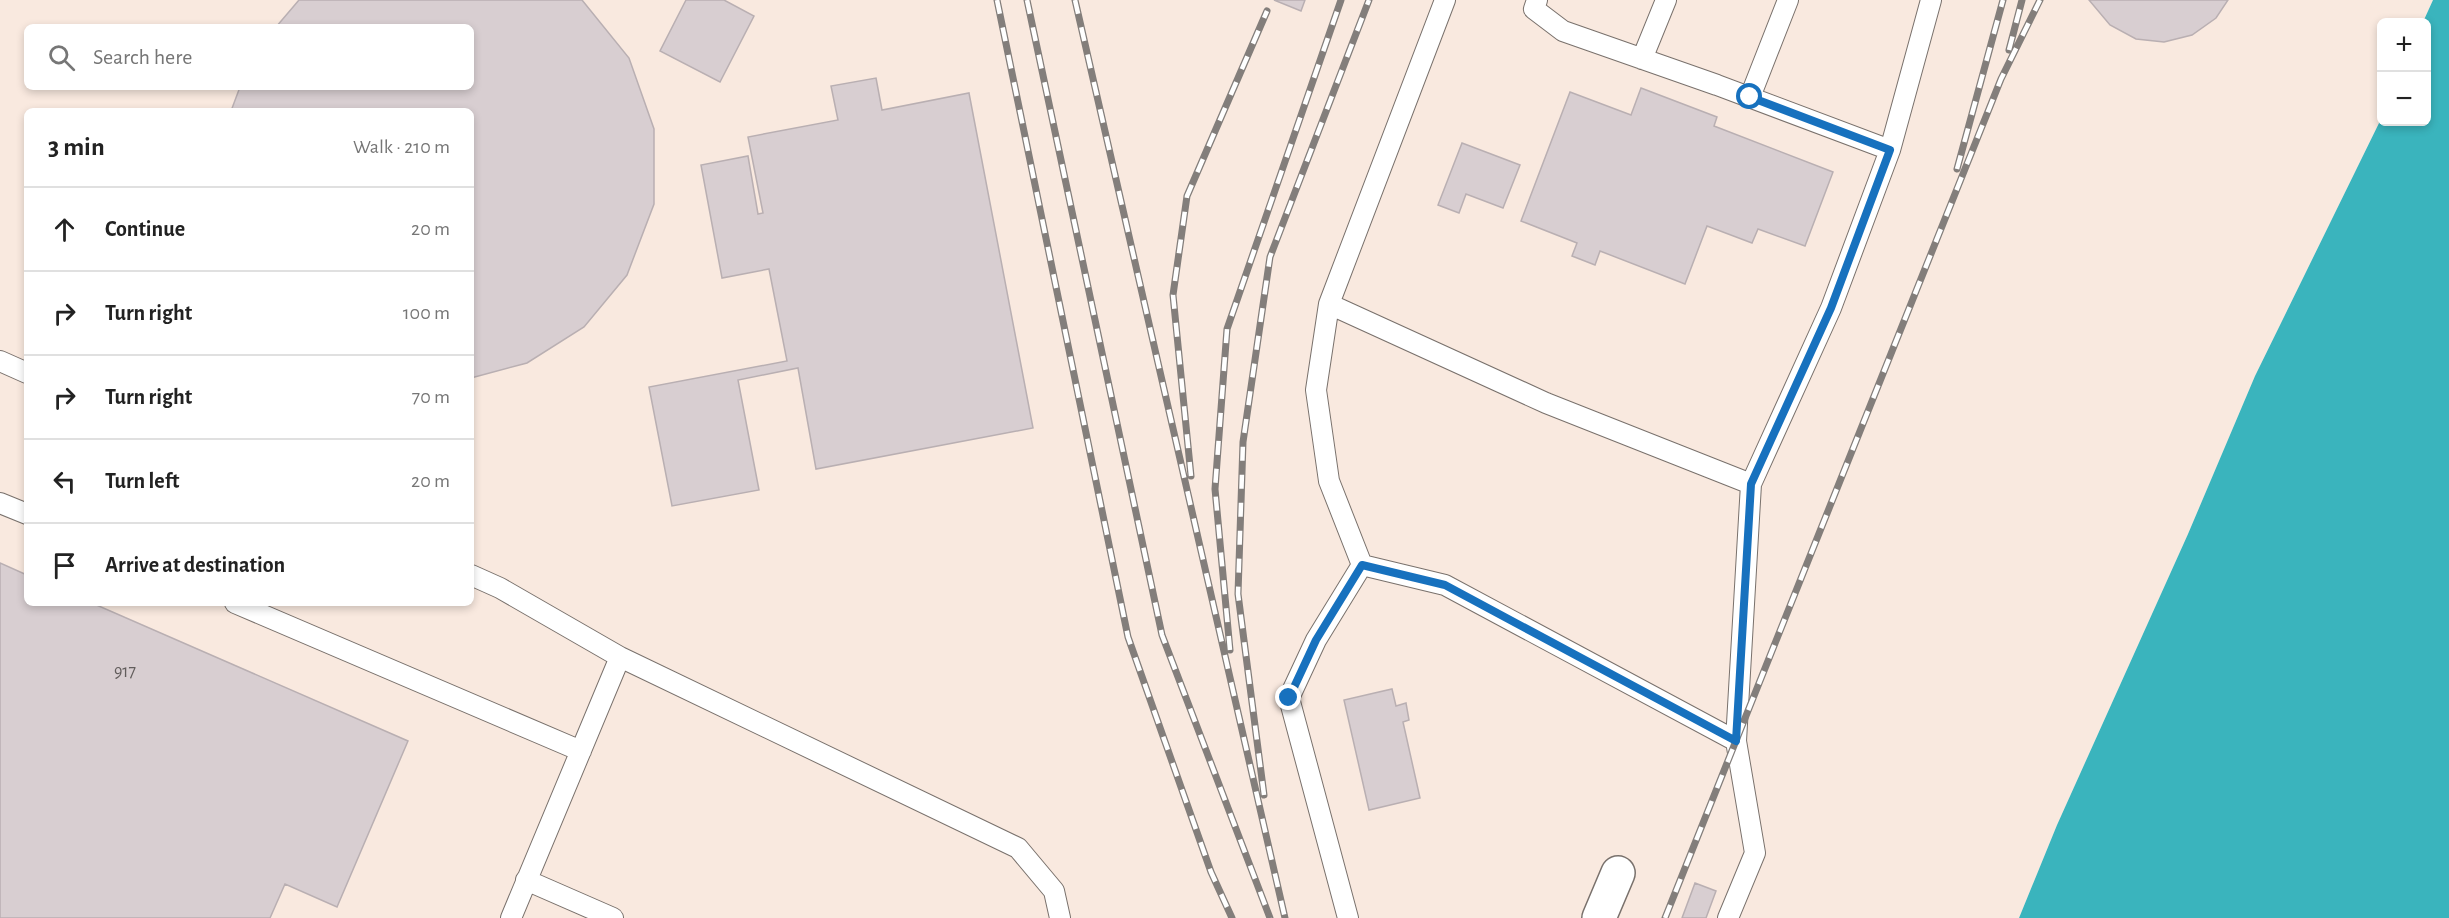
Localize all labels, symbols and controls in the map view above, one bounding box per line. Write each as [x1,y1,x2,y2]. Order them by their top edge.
map controls [2377,18,2431,126]
button: + [2377,18,2431,72]
search box [24,24,474,90]
icon: search [45,41,78,74]
text: Search here [93,46,192,68]
button: − [2377,72,2431,126]
route start [1736,83,1762,109]
text: 3 min [48,134,105,160]
text: Walk · 210 m [353,137,450,157]
icon: ahead [48,213,81,246]
text: Continue [105,218,185,240]
text: 20 m [411,219,450,239]
icon: right [48,297,81,330]
text: Turn right [105,302,192,324]
text: 100 m [403,303,450,323]
icon: right [48,381,81,414]
text: Turn right [105,386,192,408]
text: 70 m [412,387,450,407]
icon: left [48,465,81,498]
text: Turn left [105,470,179,492]
text: 20 m [411,471,450,491]
icon: arrive [48,549,81,582]
text: Arrive at destination [105,554,285,576]
house number: 917 [114,663,136,681]
route end [1275,684,1301,710]

